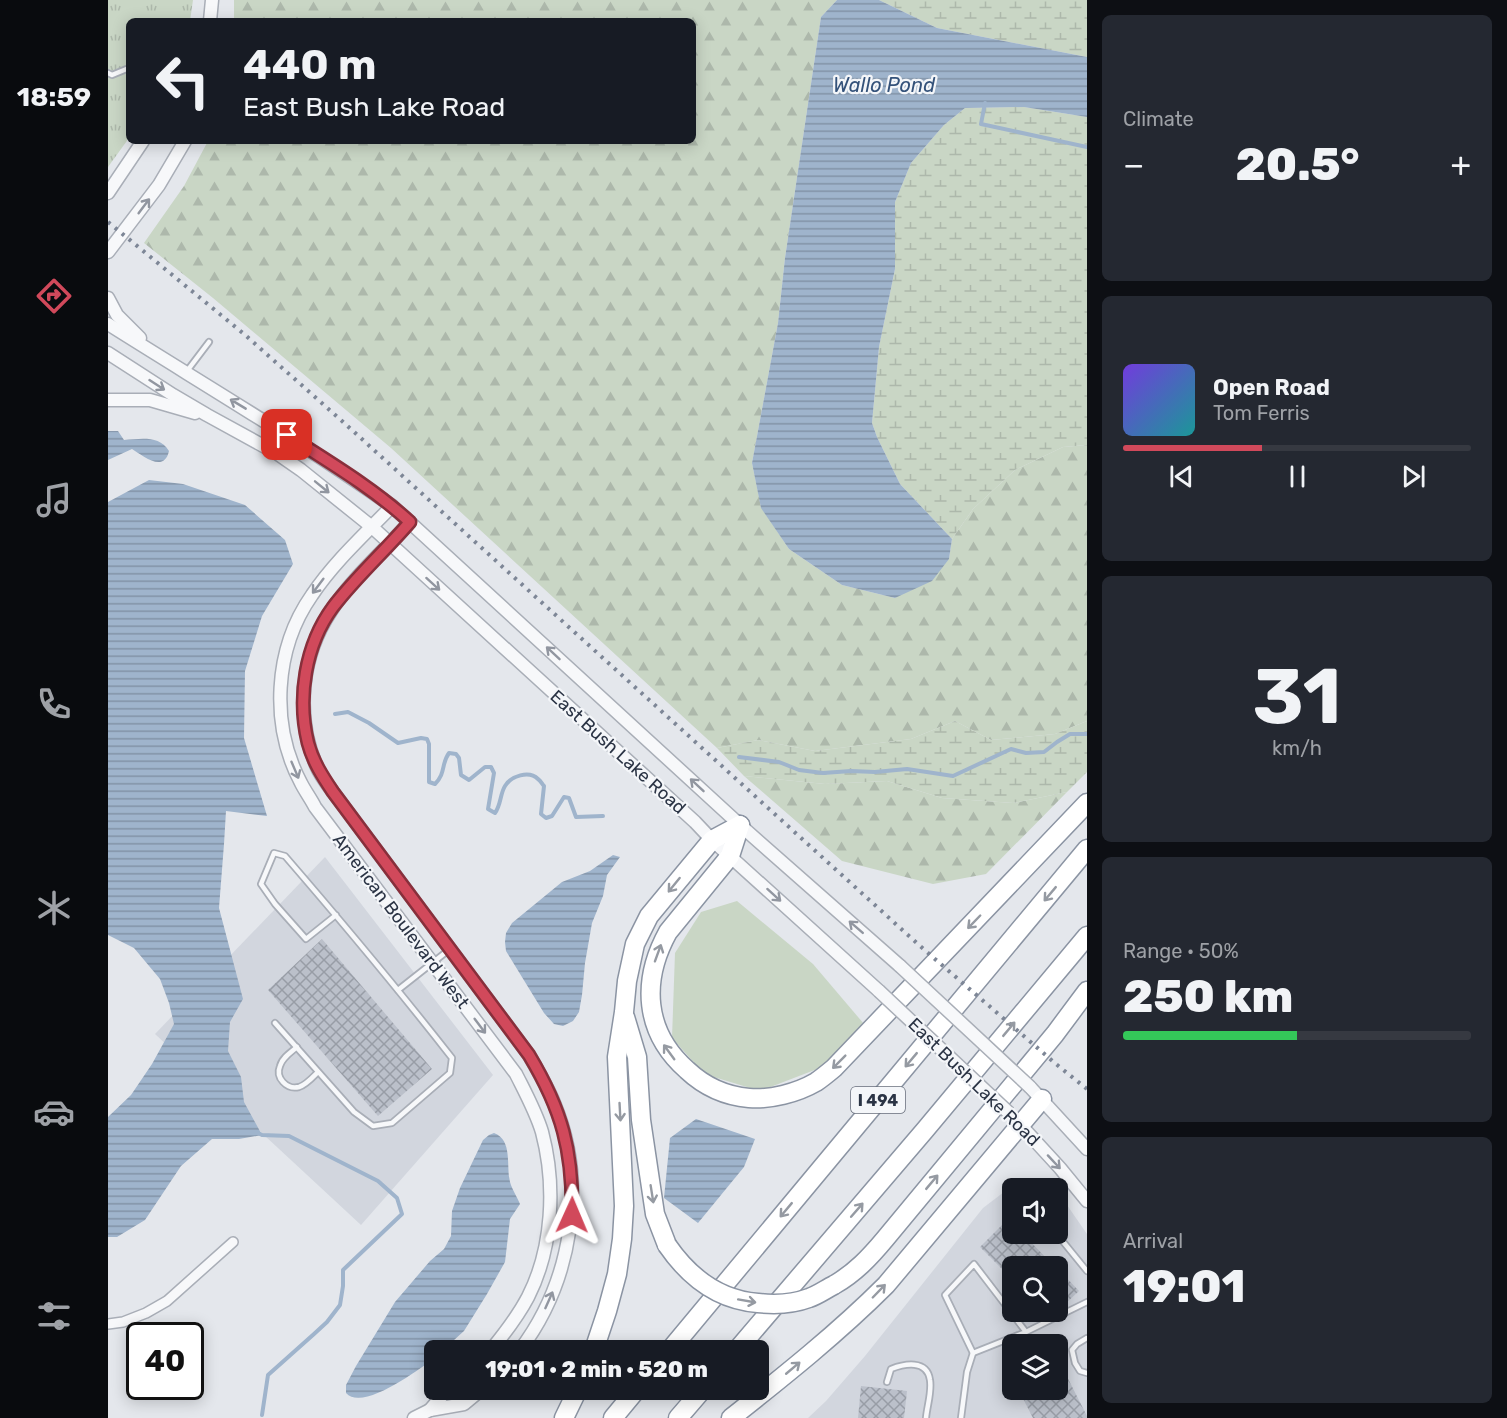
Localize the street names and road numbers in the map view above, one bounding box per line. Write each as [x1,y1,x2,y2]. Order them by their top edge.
street label: East Bush Lake Road [546,685,690,819]
street label: American Boulevard West [328,829,474,1013]
street label: East Bush Lake Road [903,1013,1045,1151]
road number: I 494 [851,1087,905,1113]

